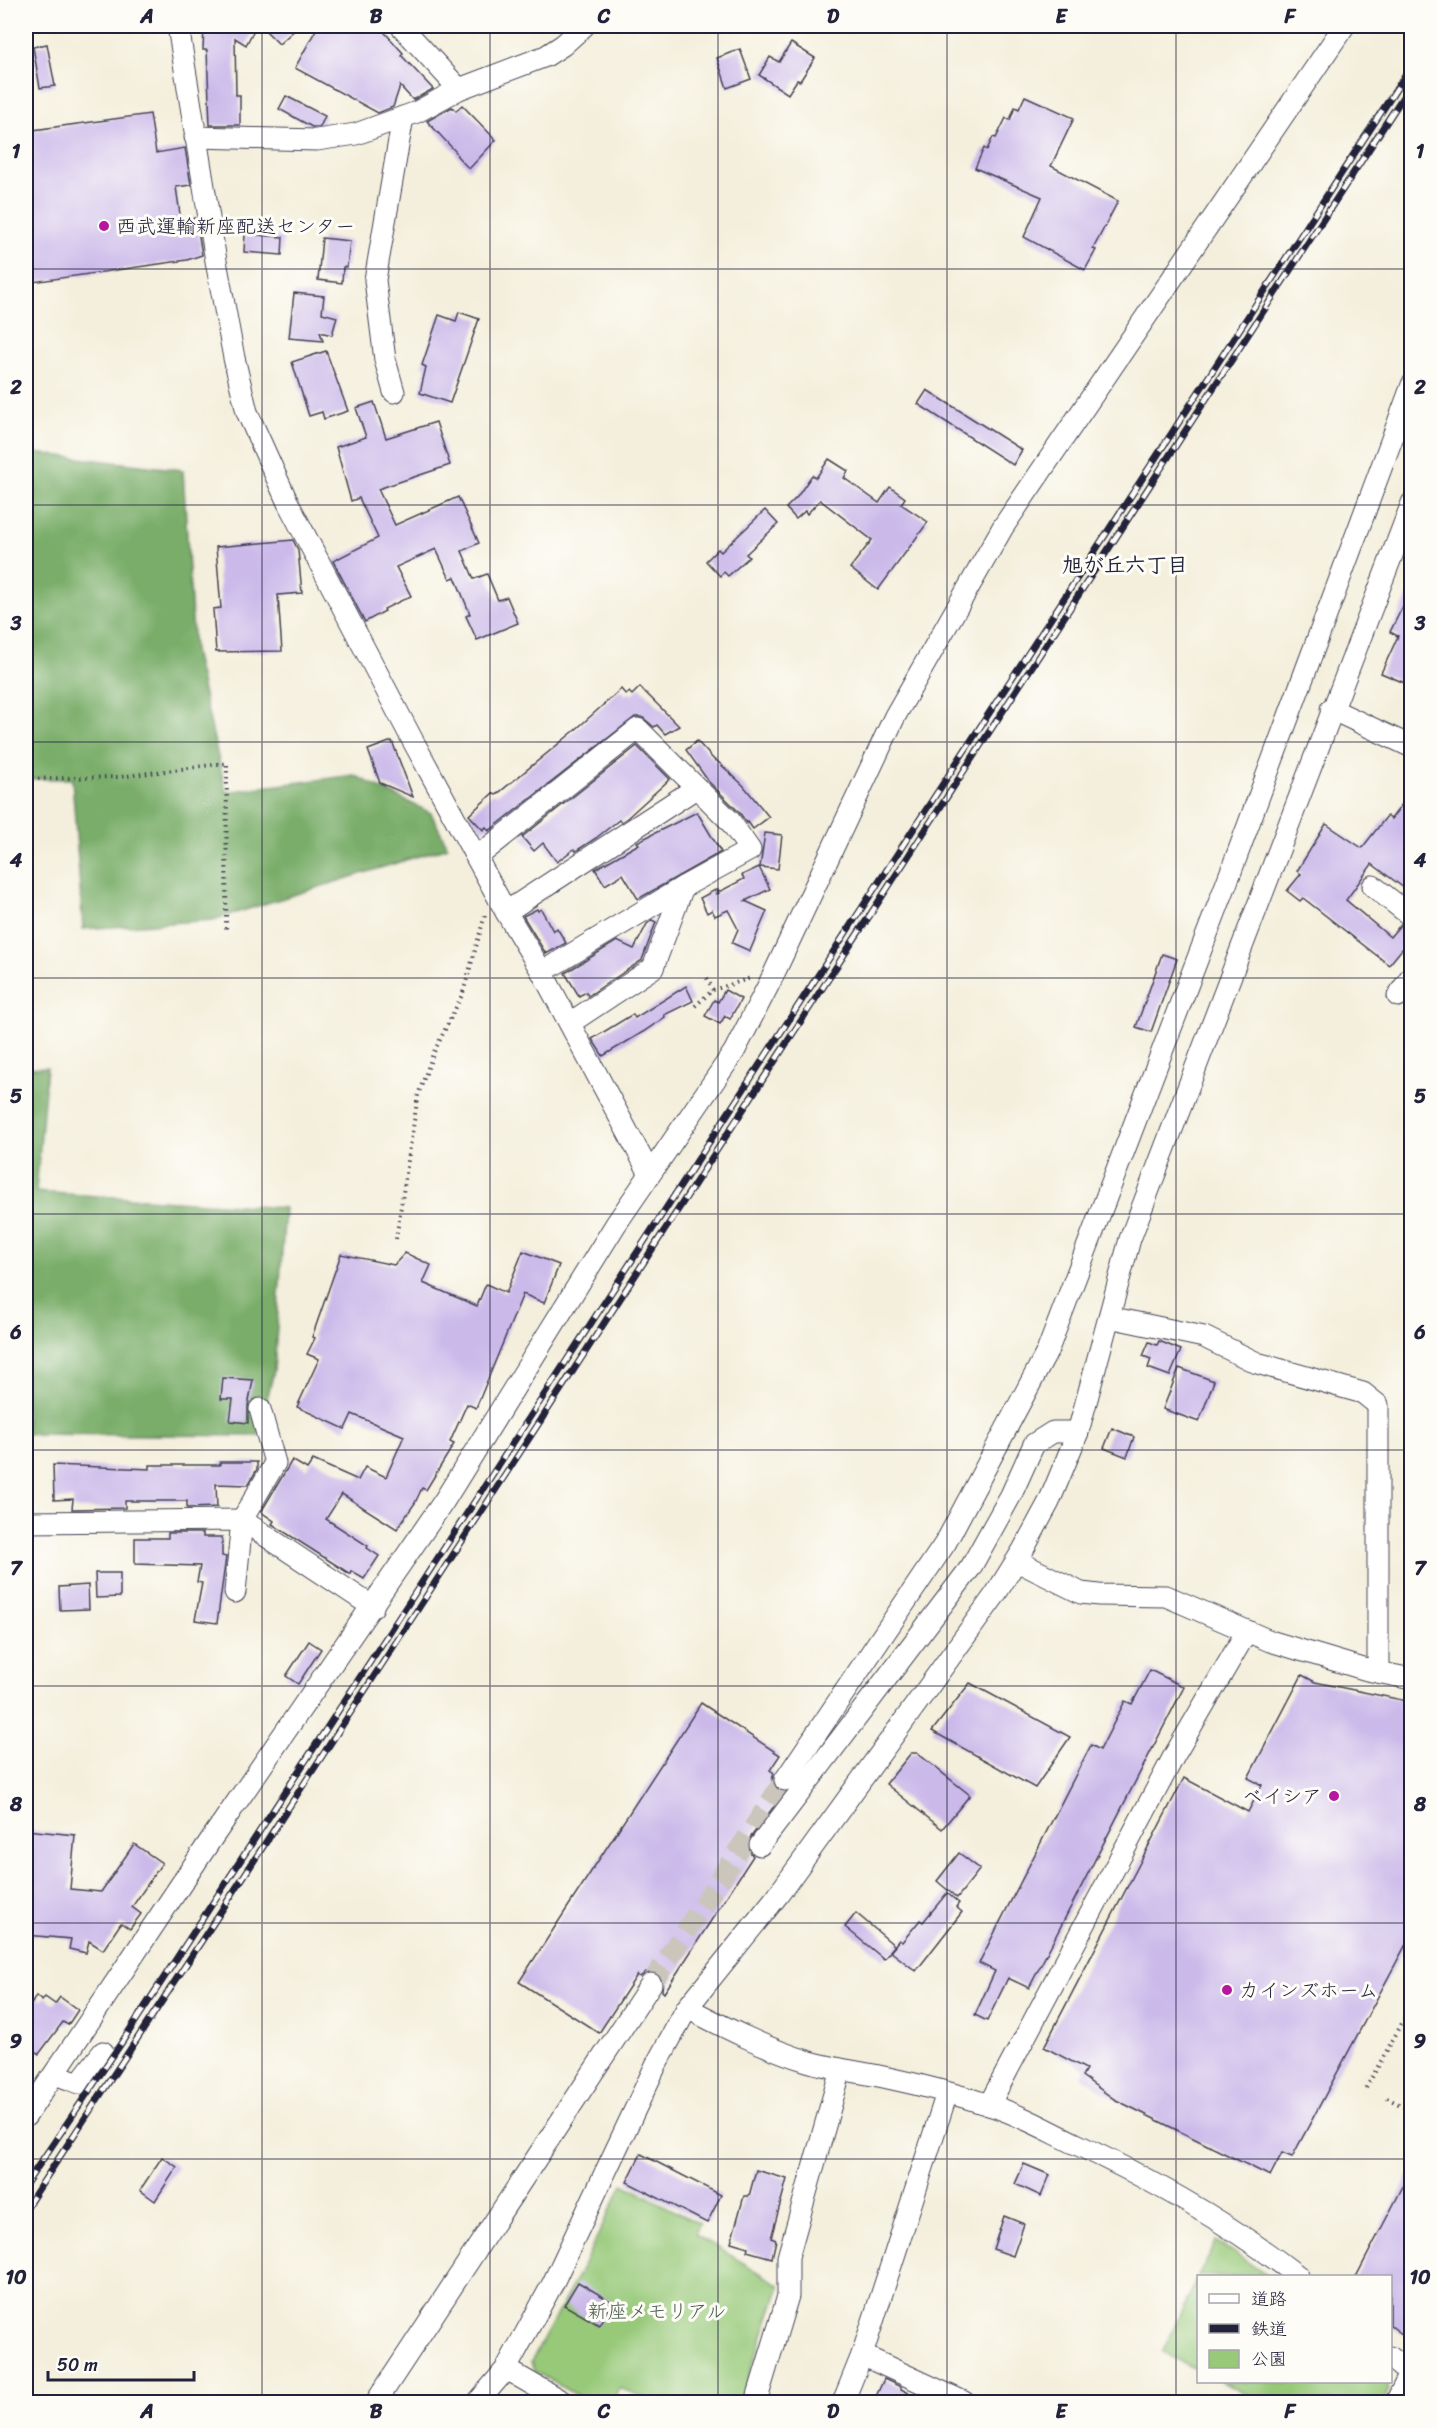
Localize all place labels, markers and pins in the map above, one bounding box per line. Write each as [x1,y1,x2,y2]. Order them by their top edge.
place label: 西武運輸新座配送センター [116,209,355,244]
marker: 西武運輸新座配送センター [97,219,111,233]
place label: ベイシア [1242,1779,1322,1814]
marker: ベイシア [1327,1789,1341,1803]
place label: カインズホーム [1239,1973,1378,2008]
marker: カインズホーム [1220,1983,1234,1997]

